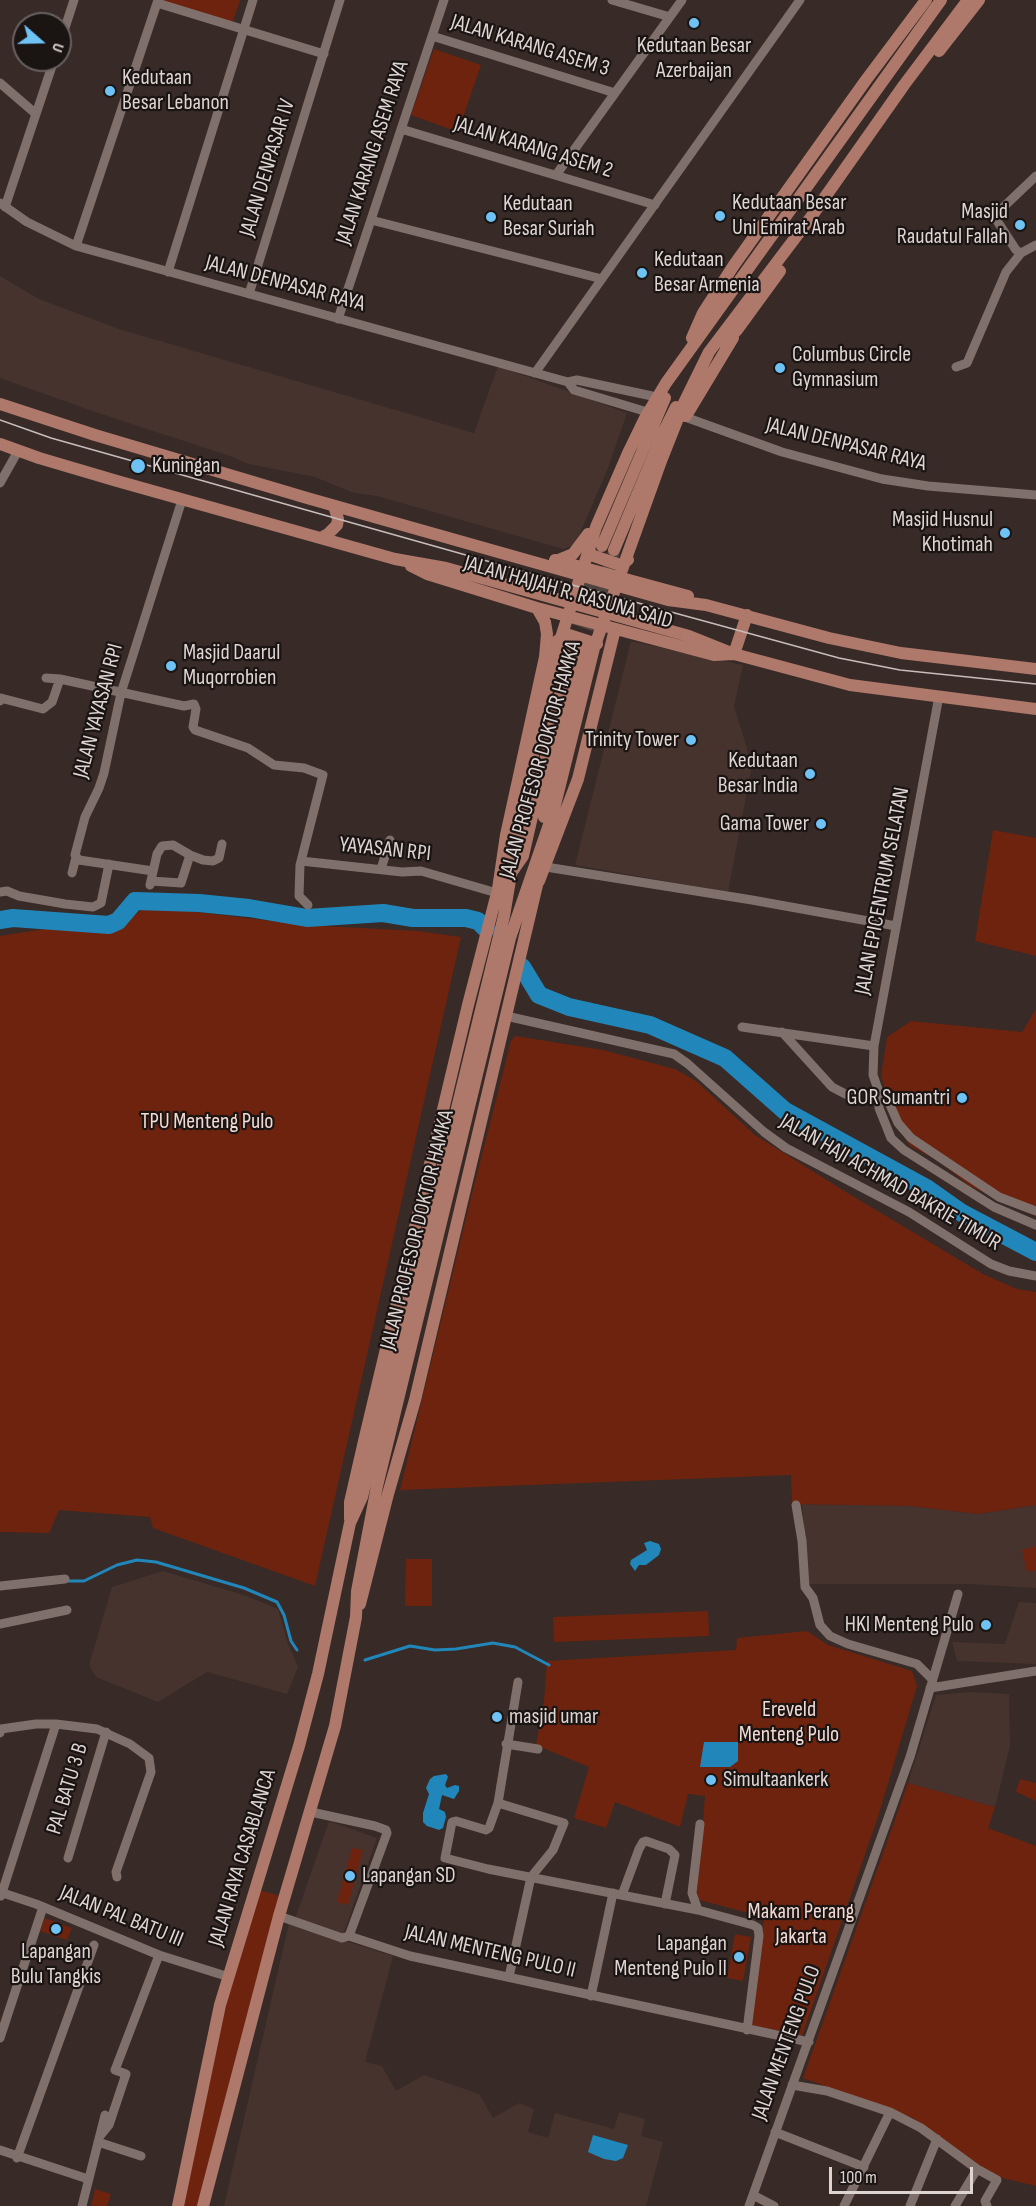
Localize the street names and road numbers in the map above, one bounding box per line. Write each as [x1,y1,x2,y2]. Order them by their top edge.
street label: JALAN KARANG ASEM 3 [447,9,613,83]
street label: JALAN KARANG ASEM RAYA [331,58,415,248]
street label: JALAN DENPASAR IV [235,96,301,240]
street label: JALAN KARANG ASEM 2 [450,111,616,185]
street label: JALAN DENPASAR RAYA [202,250,368,318]
street label: JALAN DENPASAR RAYA [763,412,929,478]
street label: JALAN HAJJAH R. RASUNA SAID [461,551,675,635]
street label: JALAN PROFESOR DOKTOR HAMKA [494,638,588,882]
street label: JALAN YAYASAN RPI [68,641,130,781]
street label: JALAN EPICENTRUM SELATAN [850,785,916,997]
street label: YAYASAN RPI [338,832,432,868]
street label: JALAN PROFESOR DOKTOR HAMKA [375,1107,461,1353]
street label: JALAN HAJI ACHMAD BAKRIE TIMUR [775,1109,1005,1257]
street label: PAL BATU 3 B [42,1740,94,1838]
street label: JALAN RAYA CASABLANCA [203,1766,283,1950]
street label: JALAN PAL BATU III [55,1880,187,1954]
street label: JALAN MENTENG PULO II [402,1919,578,1985]
street label: JALAN MENTENG PULO [747,1962,827,2124]

